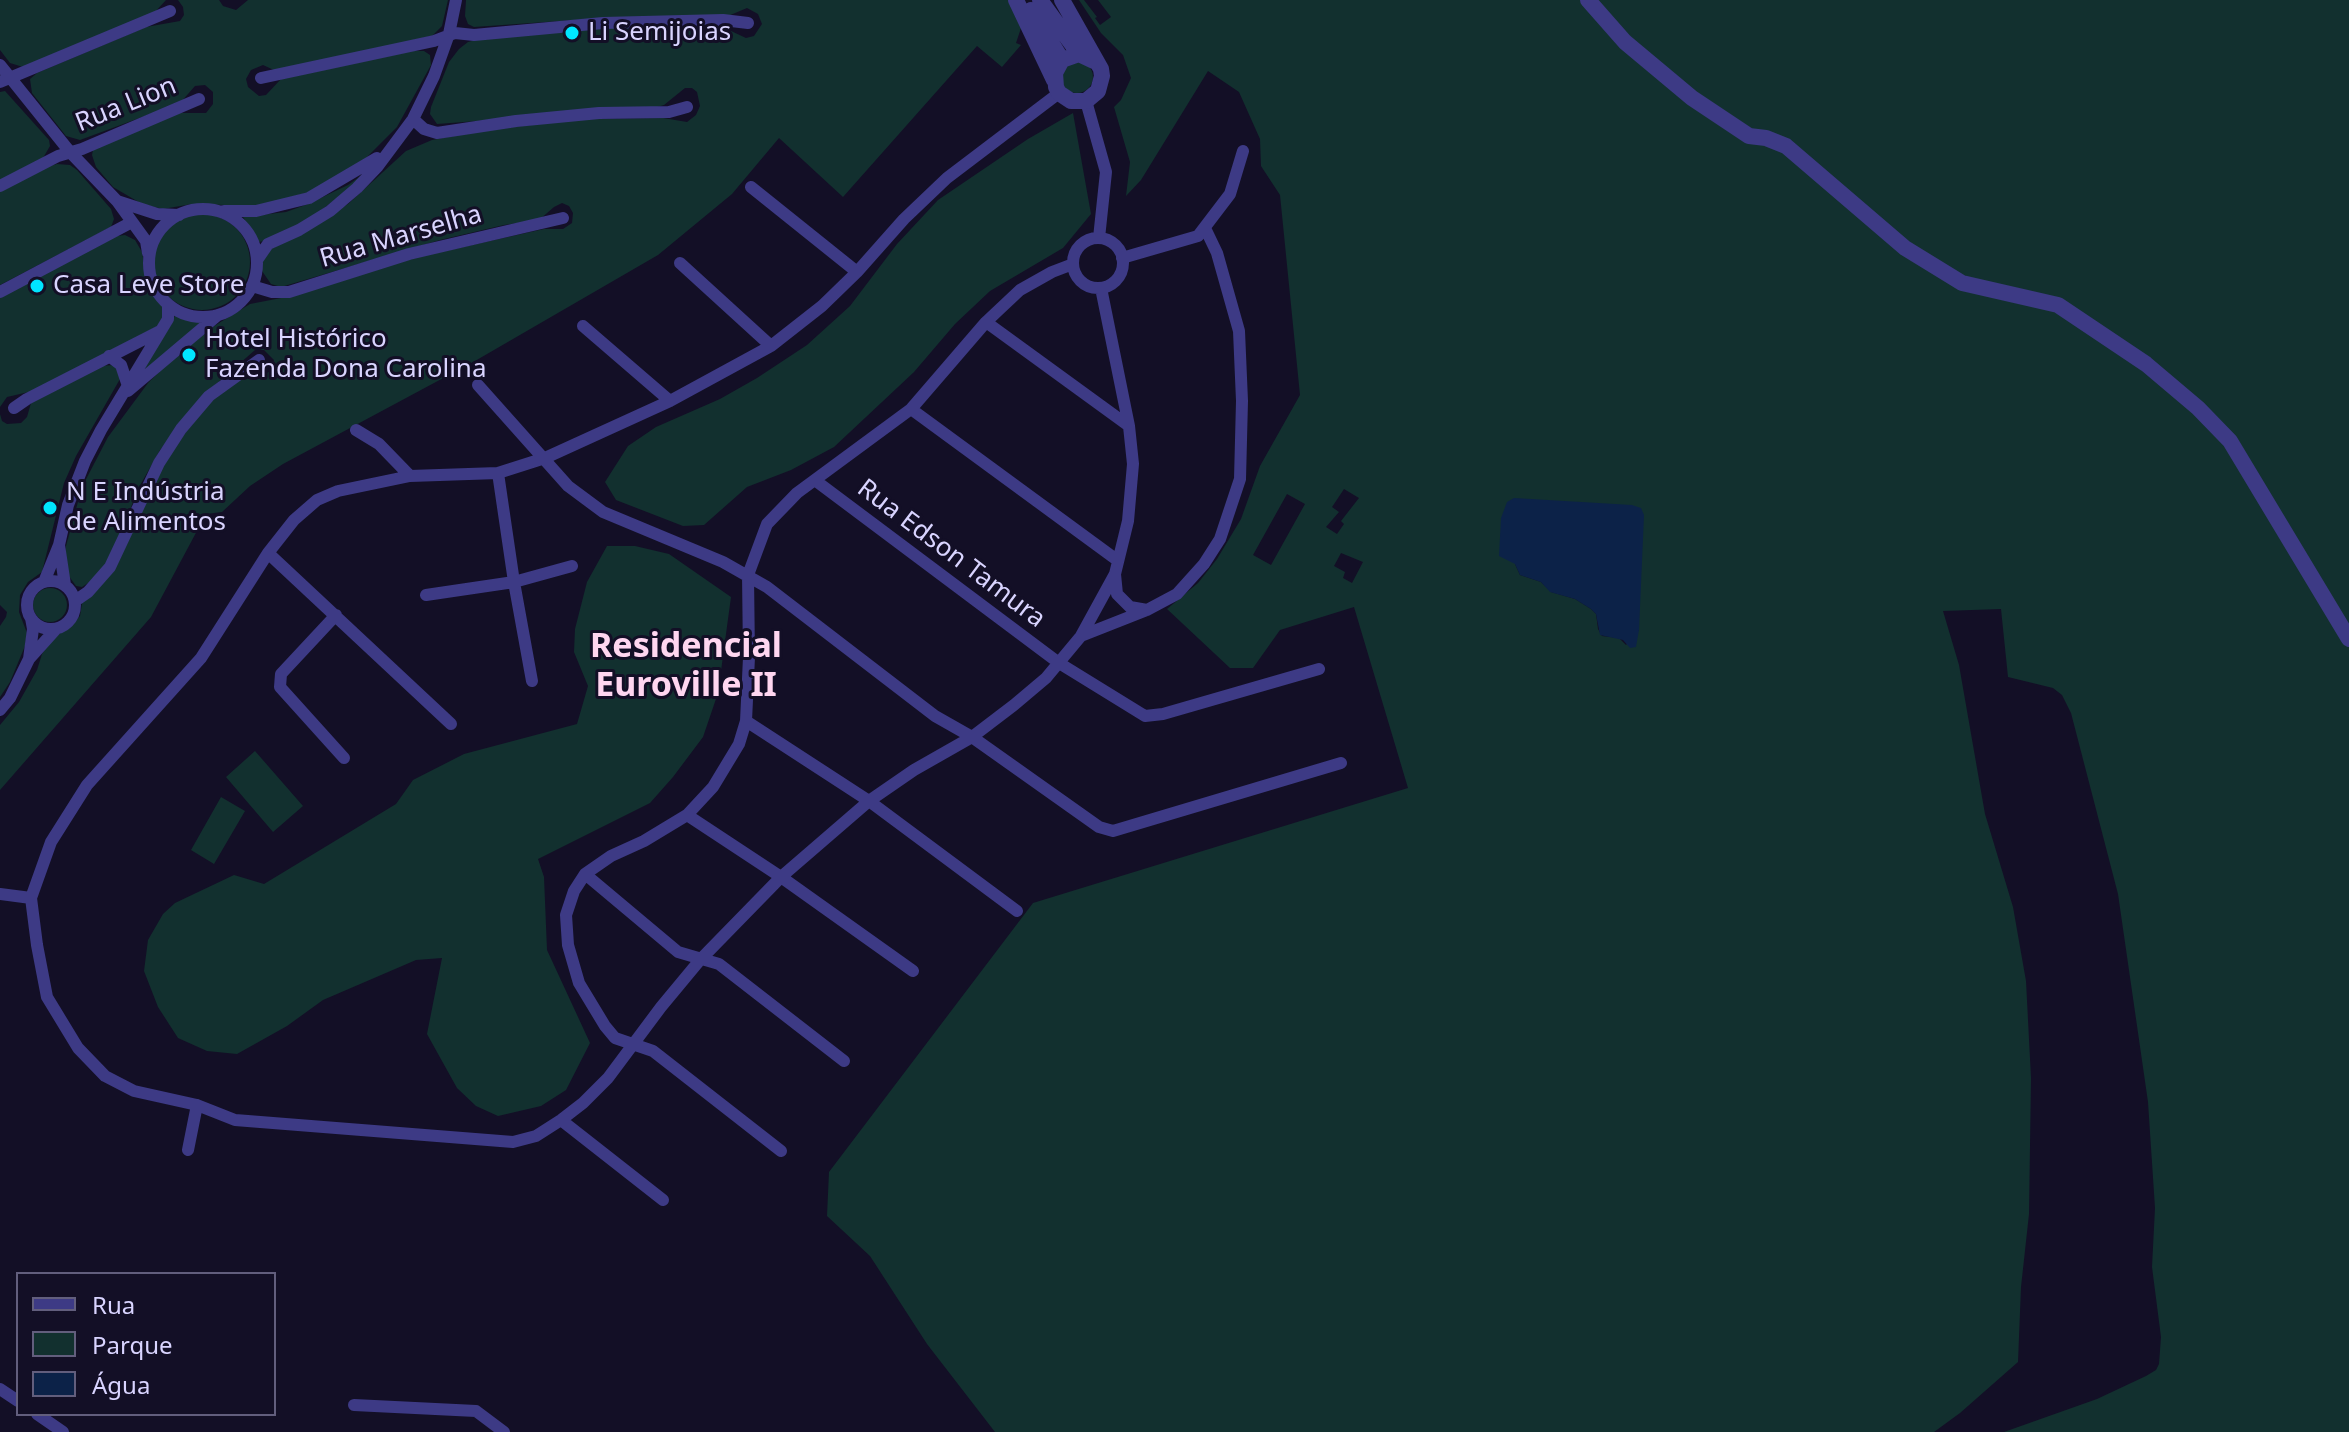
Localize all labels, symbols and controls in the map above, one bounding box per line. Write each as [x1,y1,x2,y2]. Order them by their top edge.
place label: Li Semijoias [588,17,731,49]
marker: Li Semijoias [563,24,581,42]
street label: Rua Lion [71,71,181,139]
street label: Rua Marselha [316,199,486,275]
place label: Casa Leve Store [53,270,244,302]
marker: Casa Leve Store [28,277,46,295]
place label: Hotel Histórico Fazenda Dona Carolina [205,324,487,386]
marker: Hotel Histórico Fazenda Dona Carolina [180,346,198,364]
street label: Rua Edson Tamura [851,473,1051,635]
place label: N E Indústria de Alimentos [66,477,226,538]
marker: N E Indústria de Alimentos [41,499,59,517]
district label: Residencial Euroville II [590,627,782,706]
legend [16,1272,276,1416]
text: Rua [92,1288,135,1321]
text: Parque [92,1328,173,1361]
text: Água [92,1368,150,1401]

